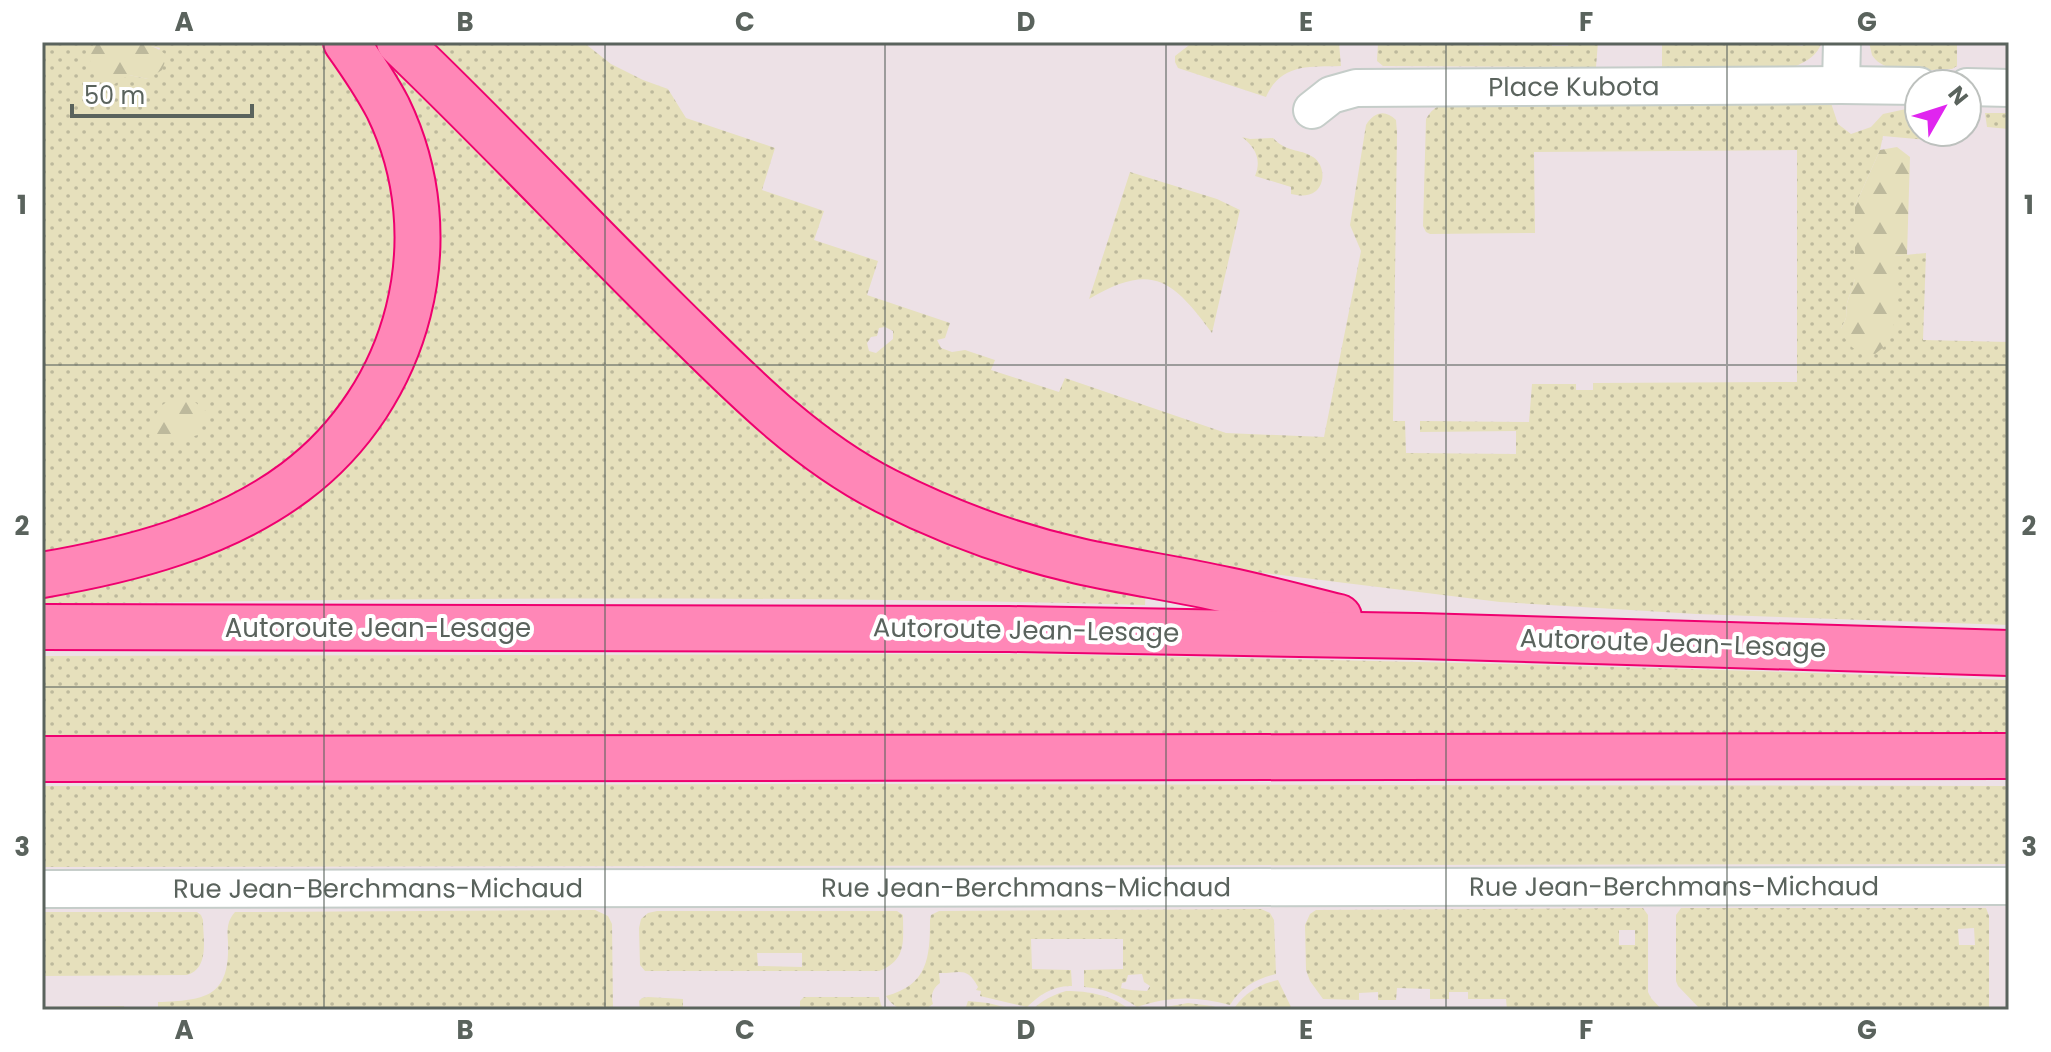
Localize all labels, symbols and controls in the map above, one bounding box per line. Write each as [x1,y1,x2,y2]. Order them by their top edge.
text: A [174,4,194,40]
text: B [456,4,474,40]
text: C [735,4,755,40]
text: D [1017,4,1036,40]
text: E [1299,4,1313,40]
text: F [1579,4,1593,40]
text: G [1857,4,1877,40]
scale bar [72,68,252,118]
street label: Place Kubota [1488,68,1660,105]
north arrow [1903,68,1983,148]
text: 50 m [84,79,145,112]
text: N [1941,80,1975,112]
text: 1 [17,187,27,223]
text: 1 [2024,187,2034,223]
text: 2 [15,508,30,544]
text: 2 [2022,508,2037,544]
street label: Autoroute Jean-Lesage [872,609,1180,651]
street label: Autoroute Jean-Lesage [225,610,531,646]
street label: Autoroute Jean-Lesage [1519,620,1827,666]
text: 3 [14,829,30,865]
text: 3 [2021,829,2037,865]
street label: Rue Jean-Berchmans-Michaud [1469,868,1879,905]
street label: Rue Jean-Berchmans-Michaud [821,869,1231,906]
street label: Rue Jean-Berchmans-Michaud [173,870,583,907]
text: A [174,1012,194,1048]
text: B [456,1012,474,1048]
text: C [735,1012,755,1048]
text: D [1017,1012,1036,1048]
text: E [1299,1012,1313,1048]
text: F [1579,1012,1593,1048]
text: G [1857,1012,1877,1048]

